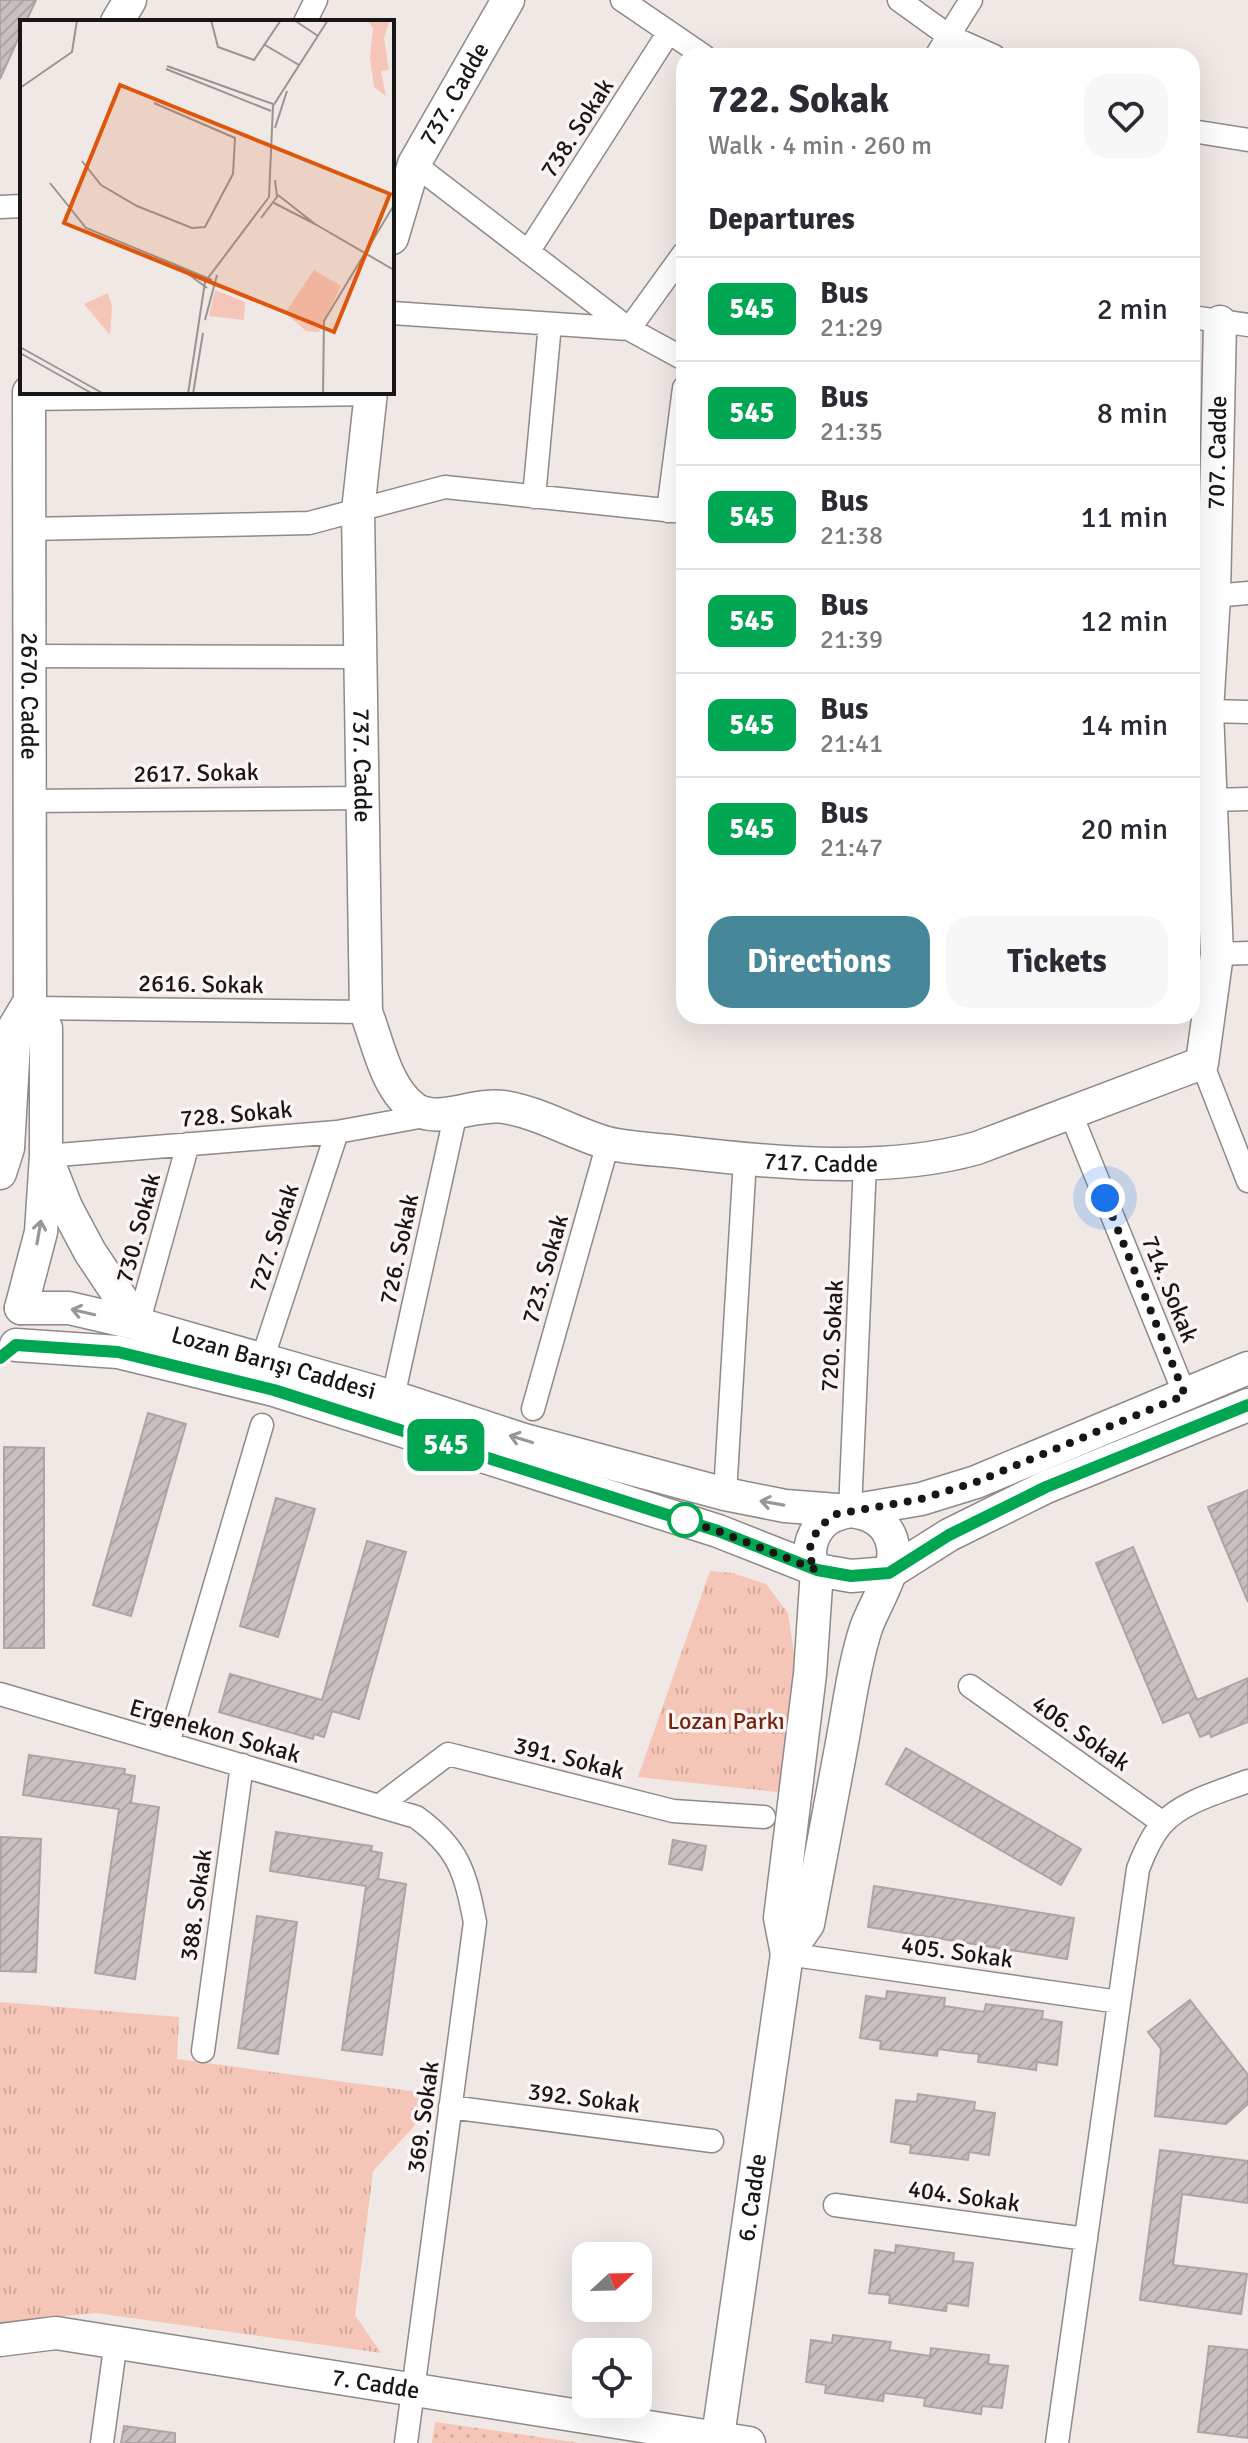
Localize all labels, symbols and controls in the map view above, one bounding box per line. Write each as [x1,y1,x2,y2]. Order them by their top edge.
inset map [20,20,394,394]
street label: 737. Cadde [413,37,496,151]
street label: 738. Sokak [534,73,620,183]
button: heart [1084,74,1168,158]
text: 722. Sokak [708,76,889,123]
text: Walk · 4 min · 260 m [708,130,932,162]
text: Departures [708,201,855,238]
text: Bus [820,275,868,312]
text: 2 min [1097,291,1168,328]
text: 545 [729,292,775,326]
text: 21:29 [820,312,883,344]
text: Bus [820,379,868,416]
text: 8 min [1097,395,1168,432]
street label: 707. Cadde [1201,395,1233,510]
text: 545 [729,396,775,430]
text: 21:35 [820,416,883,448]
text: Bus [820,483,868,520]
text: 11 min [1081,499,1168,536]
text: 545 [729,500,775,534]
text: 21:38 [820,520,883,552]
text: Bus [820,587,868,624]
text: 12 min [1081,603,1168,640]
text: 545 [729,604,775,638]
text: 21:39 [820,624,883,656]
street label: 2670. Cadde [14,632,45,760]
text: Bus [820,691,868,728]
text: 14 min [1081,707,1168,744]
street label: 737. Cadde [346,708,378,823]
text: 545 [729,708,775,742]
text: 21:41 [820,728,883,760]
street label: 2617. Sokak [133,757,259,789]
text: Bus [820,795,868,832]
text: 20 min [1081,811,1168,848]
text: 545 [729,812,775,846]
text: 21:47 [820,832,883,864]
button: Directions [708,916,930,1008]
button: Tickets [946,916,1168,1008]
street label: 2616. Sokak [138,968,264,1000]
street label: 728. Sokak [179,1094,293,1134]
street label: 717. Cadde [762,1146,879,1179]
street label: 730. Sokak [109,1170,167,1286]
your location [1085,1178,1125,1218]
street label: 727. Sokak [242,1180,306,1296]
street label: 726. Sokak [373,1191,425,1307]
street label: 723. Sokak [515,1211,575,1327]
one-way arrow [33,1220,48,1245]
street label: 714. Sokak [1135,1231,1205,1347]
street label: 720. Sokak [814,1279,850,1393]
one-way arrow [70,1303,96,1318]
street label: Lozan Barışı Caddesi [168,1319,379,1406]
line badge: 545 [400,1419,492,1471]
text: 545 [423,1428,469,1462]
one-way arrow [508,1430,533,1445]
one-way arrow [760,1495,786,1510]
unlabelled marker [668,1503,702,1537]
street label: 406. Sokak [1026,1688,1136,1778]
street label: Ergenekon Sokak [126,1692,304,1770]
park label: Lozan Parkı [667,1706,785,1736]
street label: 391. Sokak [511,1730,627,1786]
street label: 388. Sokak [173,1847,219,1963]
street label: 405. Sokak [899,1929,1015,1975]
street label: 369. Sokak [400,2059,446,2175]
street label: 392. Sokak [526,2076,642,2120]
street label: 6. Cadde [731,2152,773,2243]
street label: 404. Sokak [906,2173,1022,2219]
north arrow [572,2242,652,2322]
map controls [572,2242,652,2418]
button: locate [572,2338,652,2418]
street label: 7. Cadde [330,2362,422,2405]

